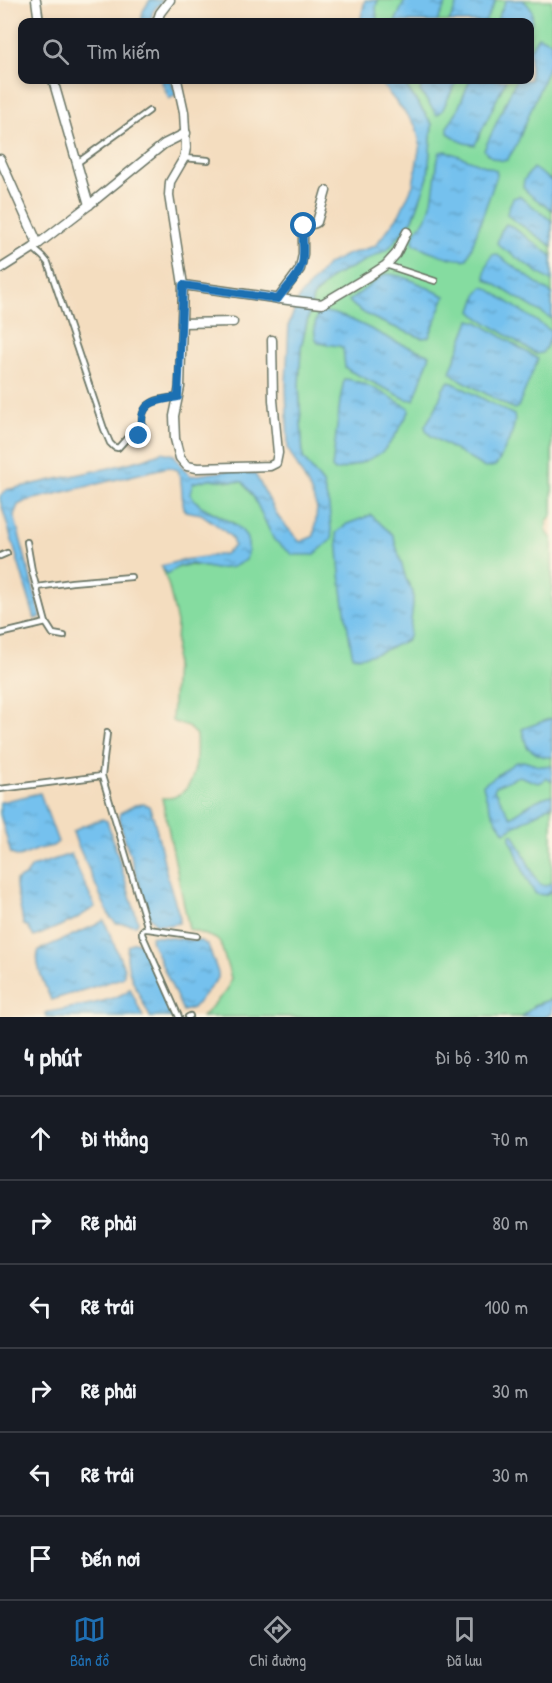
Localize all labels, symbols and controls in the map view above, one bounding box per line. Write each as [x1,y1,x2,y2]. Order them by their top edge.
search box [18,18,534,84]
icon: search [39,35,72,68]
text: Tìm kiếm [87,36,160,66]
route start [290,212,316,238]
route end [125,422,151,448]
text: 4 phút [24,1039,81,1074]
text: Đi bộ · 310 m [435,1043,528,1070]
icon: ahead [24,1122,57,1155]
text: Đi thẳng [81,1123,148,1153]
text: 70 m [491,1125,528,1152]
icon: right [24,1206,57,1239]
text: Rẽ phải [81,1207,137,1237]
text: 80 m [492,1209,528,1236]
icon: left [24,1290,57,1323]
text: Rẽ trái [81,1291,134,1321]
text: 100 m [485,1293,528,1320]
icon: right [24,1374,57,1407]
text: Rẽ phải [81,1375,137,1405]
text: 30 m [492,1377,528,1404]
icon: left [24,1458,57,1491]
text: Rẽ trái [81,1459,134,1489]
text: 30 m [492,1461,528,1488]
icon: arrive [24,1542,57,1575]
text: Đến nơi [81,1543,141,1573]
tab: Bản đồ [70,1613,109,1671]
tab: Chỉ đường [249,1613,306,1671]
tab: Đã lưu [446,1613,482,1671]

